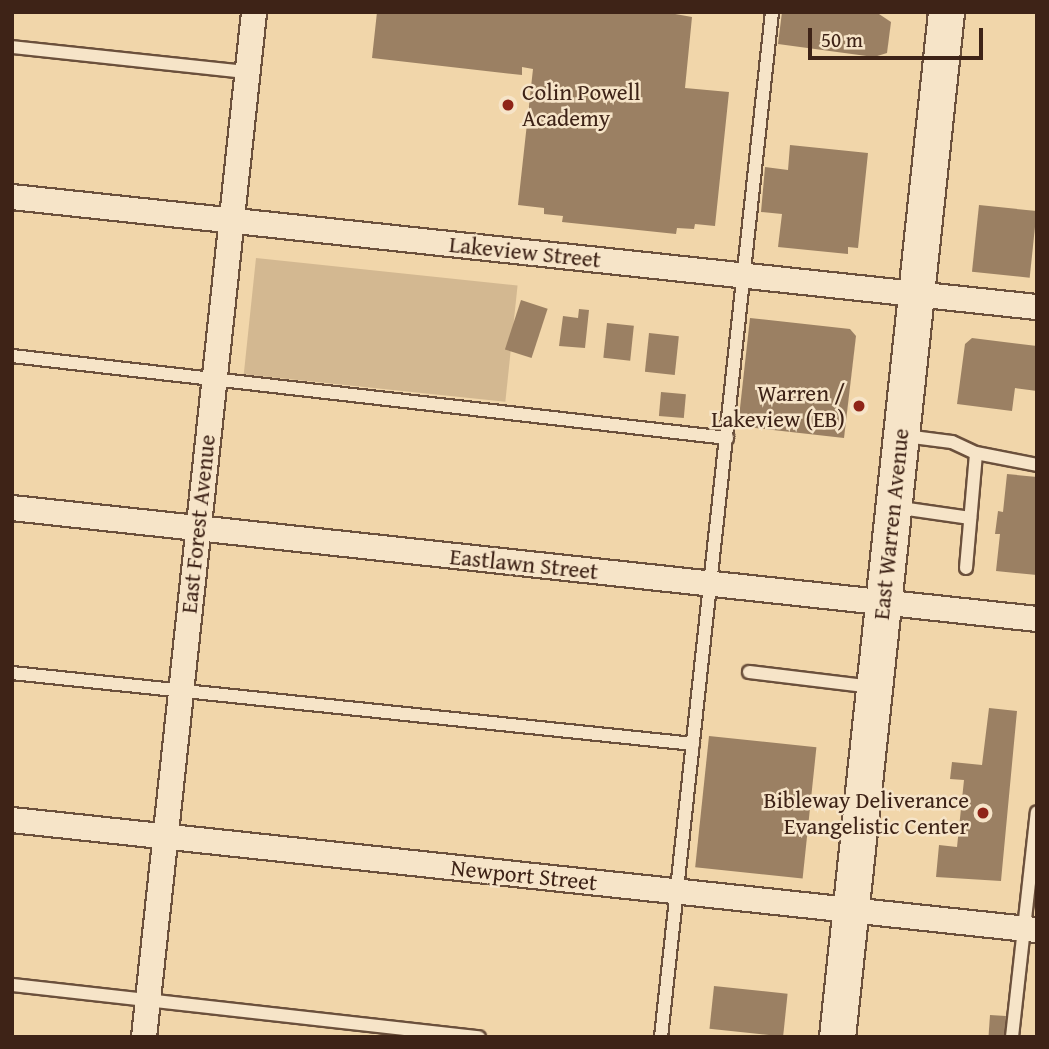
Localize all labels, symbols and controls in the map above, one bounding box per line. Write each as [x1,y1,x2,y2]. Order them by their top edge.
scale bar [811,14,986,58]
text: 50 m [821,24,863,55]
place label: Colin Powell Academy [522,78,640,132]
marker: Colin Powell Academy [500,97,516,113]
street label: Lakeview Street [448,230,602,274]
place label: Warren / Lakeview (EB) [711,379,845,433]
marker: Warren / Lakeview (EB) [851,398,867,414]
street label: East Warren Avenue [867,427,915,621]
street label: East Forest Avenue [175,433,221,615]
street label: Eastlawn Street [448,542,600,586]
place label: Bibleway Deliverance Evangelistic Center [764,786,969,840]
marker: Bibleway Deliverance Evangelistic Center [975,805,991,821]
street label: Newport Street [449,854,599,896]

